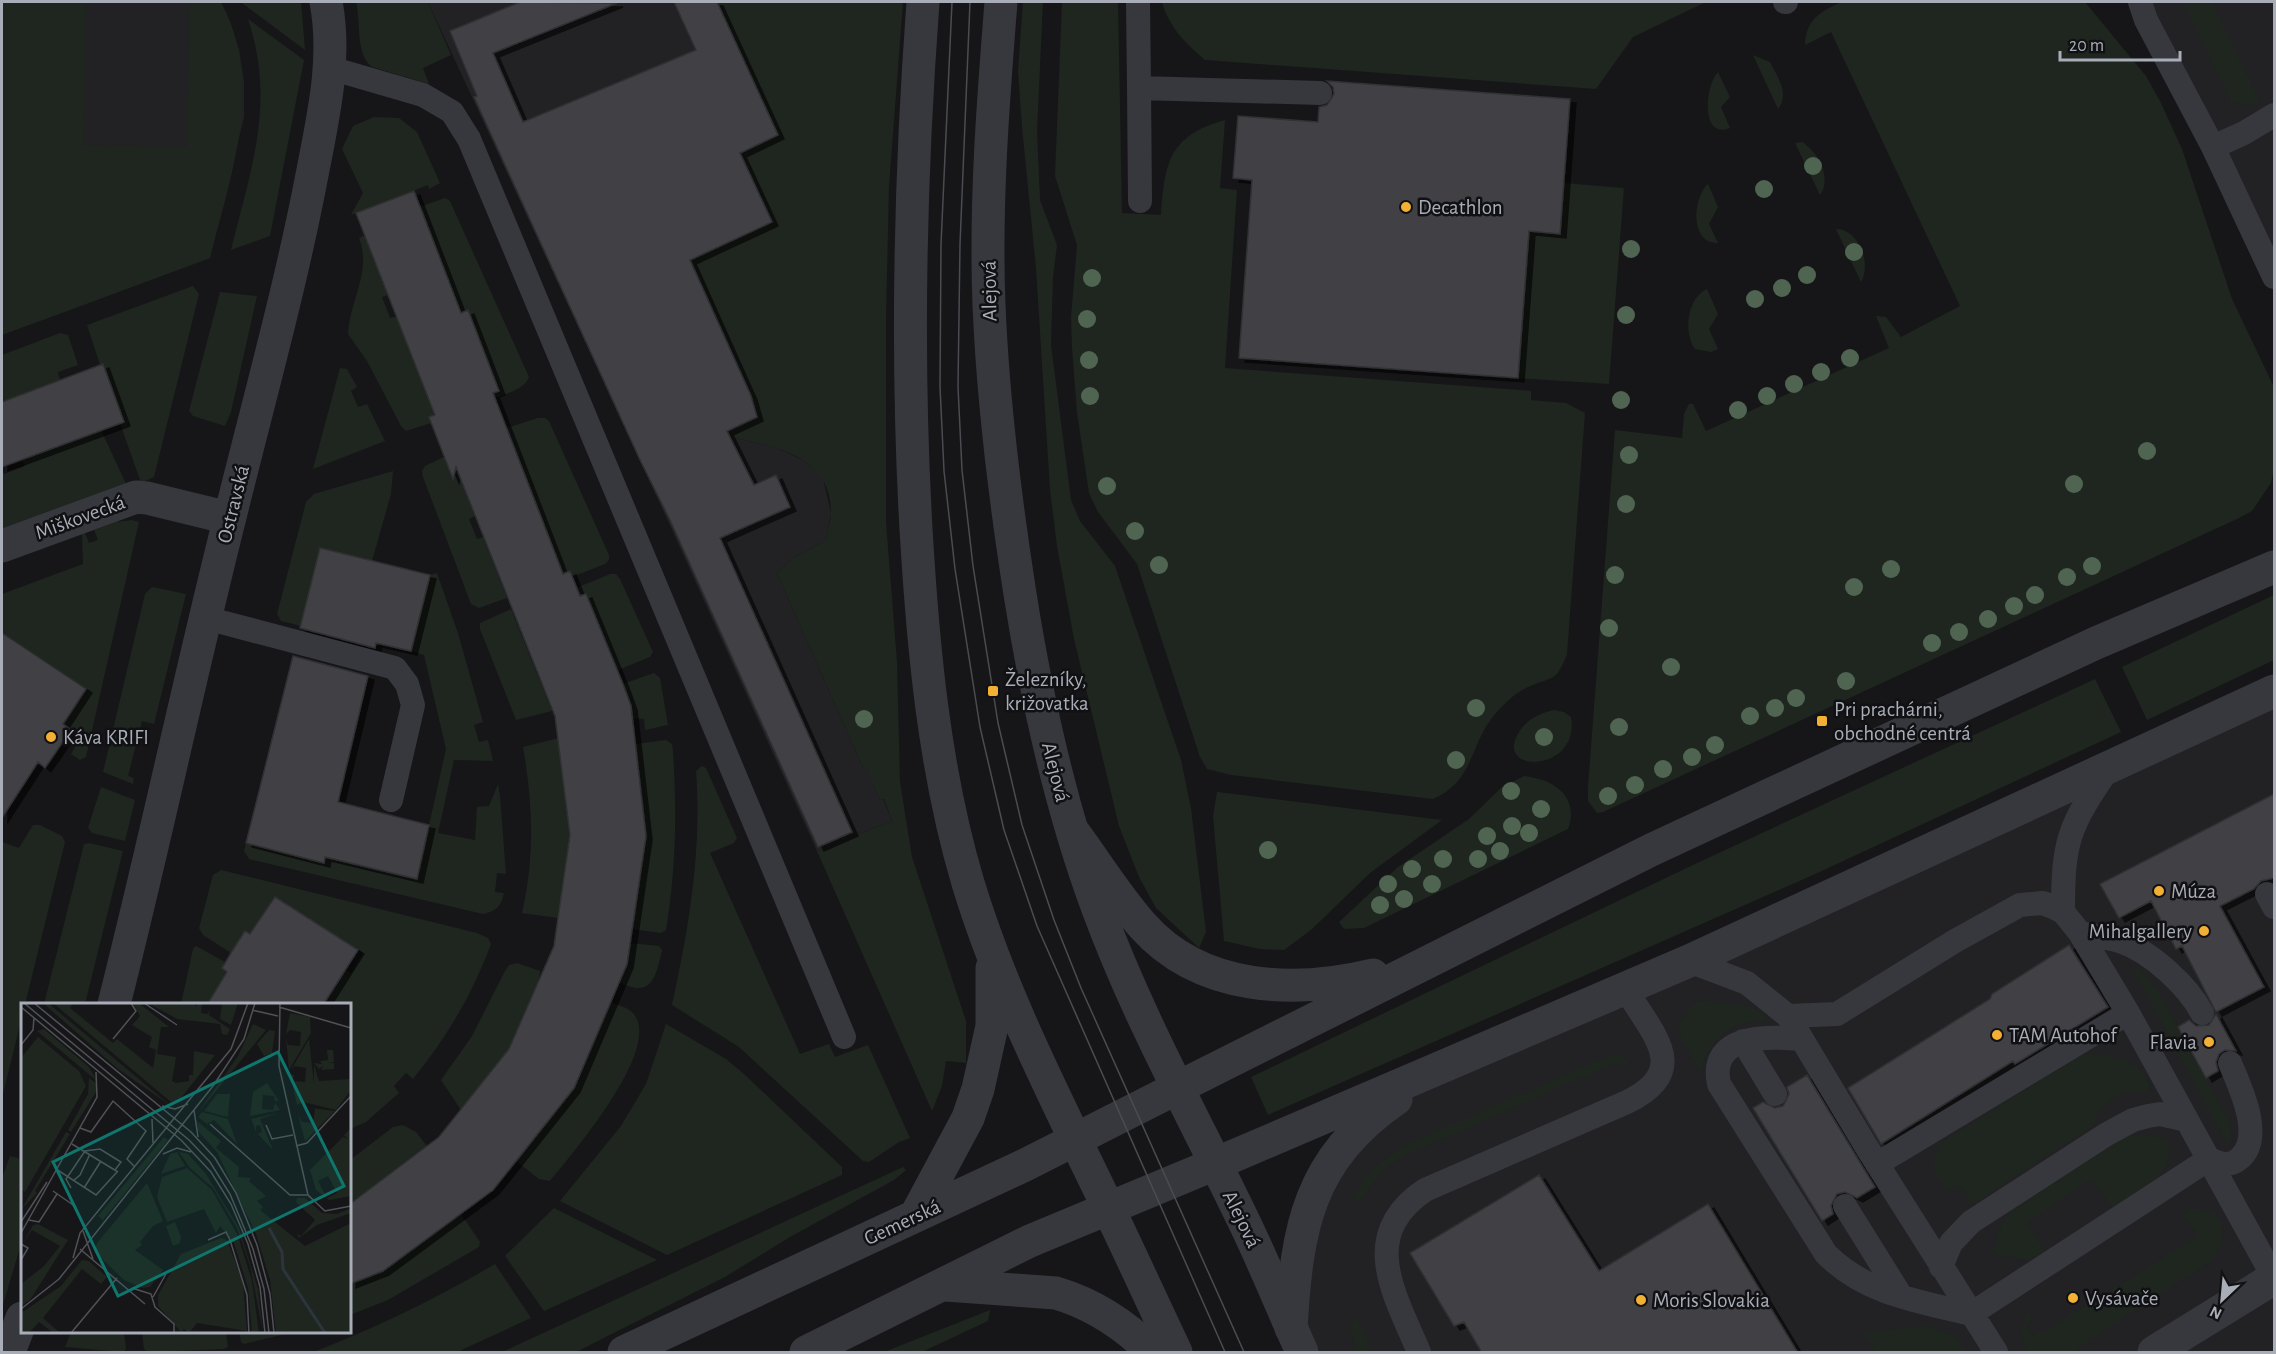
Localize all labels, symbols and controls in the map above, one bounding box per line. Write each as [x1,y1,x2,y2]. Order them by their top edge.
scale bar [2060,24,2180,62]
text: 20 m [2069,37,2104,55]
place label: Decathlon [1418,197,1503,218]
marker: Decathlon [1399,200,1413,214]
street label: Alejová [978,260,1001,322]
street label: Ostravská [214,463,253,545]
street label: Miškovecká [32,491,128,543]
place label: Železníky, križovatka [1005,667,1089,714]
marker: Železníky, križovatka [986,684,1000,698]
place label: Pri prachárni, obchodné centrá [1834,699,1971,744]
marker: Pri prachárni, obchodné centrá [1815,714,1829,728]
place label: Káva KRIFI [63,727,149,748]
marker: Káva KRIFI [44,730,58,744]
street label: Alejová [1038,740,1073,804]
place label: Múza [2171,881,2217,902]
marker: Múza [2152,884,2166,898]
place label: Mihalgallery [2089,921,2192,942]
marker: Mihalgallery [2197,924,2211,938]
inset map [21,1003,351,1333]
place label: TAM Autohof [2009,1025,2118,1046]
marker: TAM Autohof [1990,1028,2004,1042]
place label: Flavia [2150,1032,2197,1053]
marker: Flavia [2202,1035,2216,1049]
street label: Alejová [1219,1187,1264,1251]
street label: Gemerská [861,1196,944,1249]
north arrow [2192,1270,2252,1330]
place label: Vysávače [2085,1288,2159,1309]
place label: Moris Slovakia [1653,1290,1770,1311]
marker: Vysávače [2066,1291,2080,1305]
marker: Moris Slovakia [1634,1293,1648,1307]
text: N [2207,1303,2224,1322]

